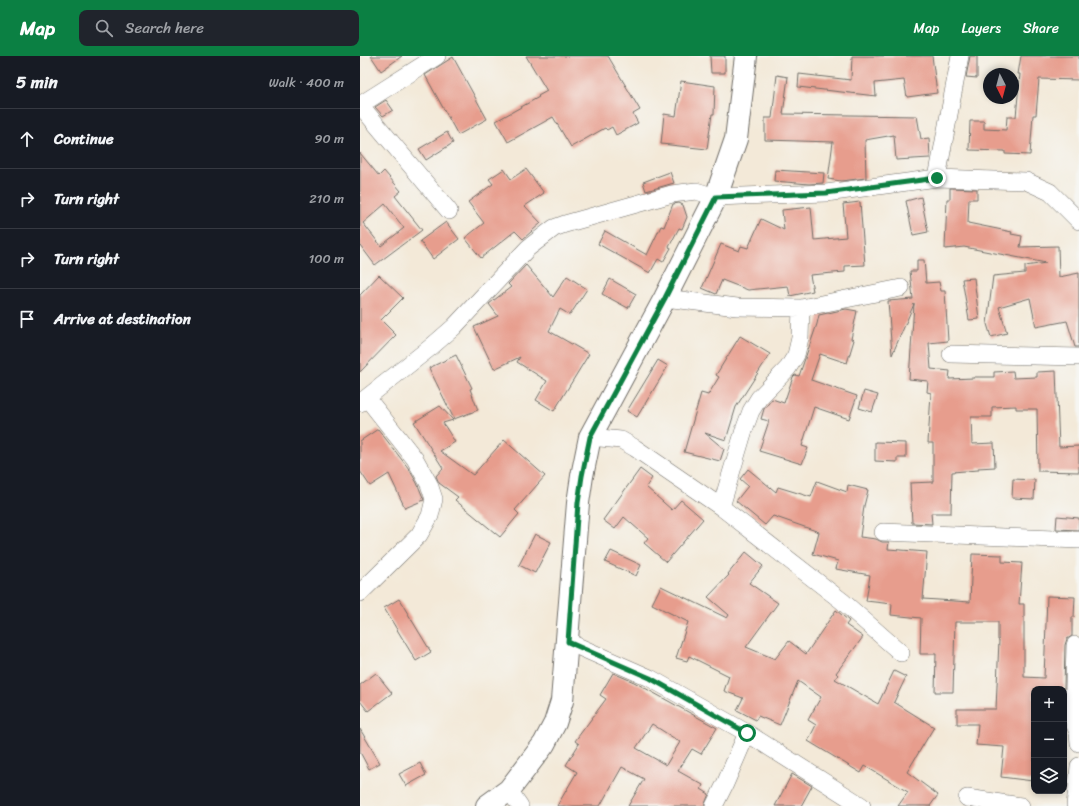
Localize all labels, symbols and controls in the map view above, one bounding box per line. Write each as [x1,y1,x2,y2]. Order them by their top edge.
search box [79,10,359,46]
text: Map [20,12,55,45]
text: Search here [125,15,204,41]
text: Map [914,16,939,41]
text: Layers [961,16,1001,41]
text: Share [1023,16,1059,41]
icon: search [93,17,115,39]
text: 5 min [16,67,58,97]
north arrow [983,68,1019,104]
text: Walk · 400 m [269,71,344,94]
text: Continue [54,126,114,152]
text: 90 m [314,127,344,150]
icon: ahead [16,128,38,150]
route end [928,169,946,187]
text: Turn right [54,186,119,212]
text: 210 m [309,187,344,210]
icon: right [16,188,38,210]
text: Turn right [54,246,119,272]
text: 100 m [309,247,344,270]
icon: right [16,248,38,270]
text: Arrive at destination [54,306,191,332]
icon: arrive [16,308,38,330]
map controls [1031,686,1067,794]
button: + [1031,686,1067,722]
button: − [1031,722,1067,758]
route start [738,724,756,742]
button: layers [1031,758,1067,794]

